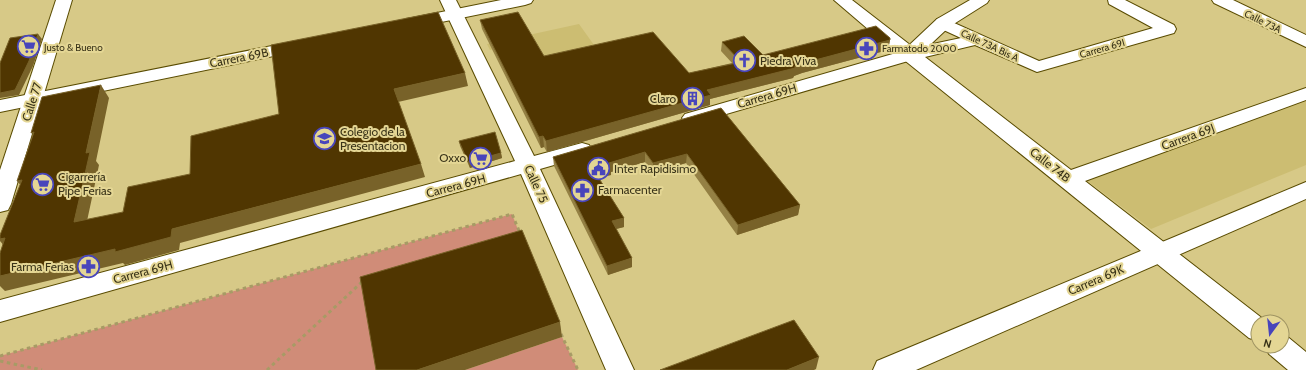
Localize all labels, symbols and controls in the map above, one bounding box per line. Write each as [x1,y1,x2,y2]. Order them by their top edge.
street label: Calle 73A [1242,7,1284,36]
street label: Calle 73A Bis A [959,26,1022,65]
supermarket icon: Justo & Bueno [15,34,41,60]
pharmacy icon: Farmatodo 2000 [854,35,880,61]
street label: Carrera 69I [1078,36,1126,61]
place label: Justo & Bueno [43,41,103,54]
place label: Farmatodo 2000 [882,42,956,55]
street label: Carrera 69B [208,44,270,71]
church icon: Piedra Viva [731,48,757,74]
place label: Piedra Viva [760,53,817,68]
street label: Carrera 69H [735,80,798,111]
street label: Calle 77 [18,81,45,123]
building icon: Claro [679,86,705,112]
place label: Claro [650,91,676,106]
street label: Carrera 69J [1159,120,1217,153]
place label: Colegio de la Presentacion [340,124,406,153]
school or university icon: Colegio de la Presentacion [311,126,337,152]
street label: Calle 74B [1027,144,1074,185]
supermarket icon: Oxxo [468,145,494,171]
place label: Oxxo [439,150,466,165]
public building icon: Inter Rapidisimo [585,156,611,182]
place label: Inter Rapidisimo [614,161,697,176]
street label: Calle 75 [521,162,552,205]
place label: Cigarrería Pipe Ferias [58,169,112,198]
street label: Carrera 69H [424,170,487,201]
supermarket icon: Cigarrería Pipe Ferias [30,171,56,197]
pharmacy icon: Farmacenter [570,177,596,203]
place label: Farmacenter [598,182,662,197]
pharmacy icon: Farma Ferias [76,254,102,280]
street label: Carrera 69H [111,256,174,287]
place label: Farma Ferias [11,259,74,274]
street label: Carrera 69K [1066,261,1126,298]
north arrow [1250,314,1290,354]
text: N [1262,336,1273,351]

